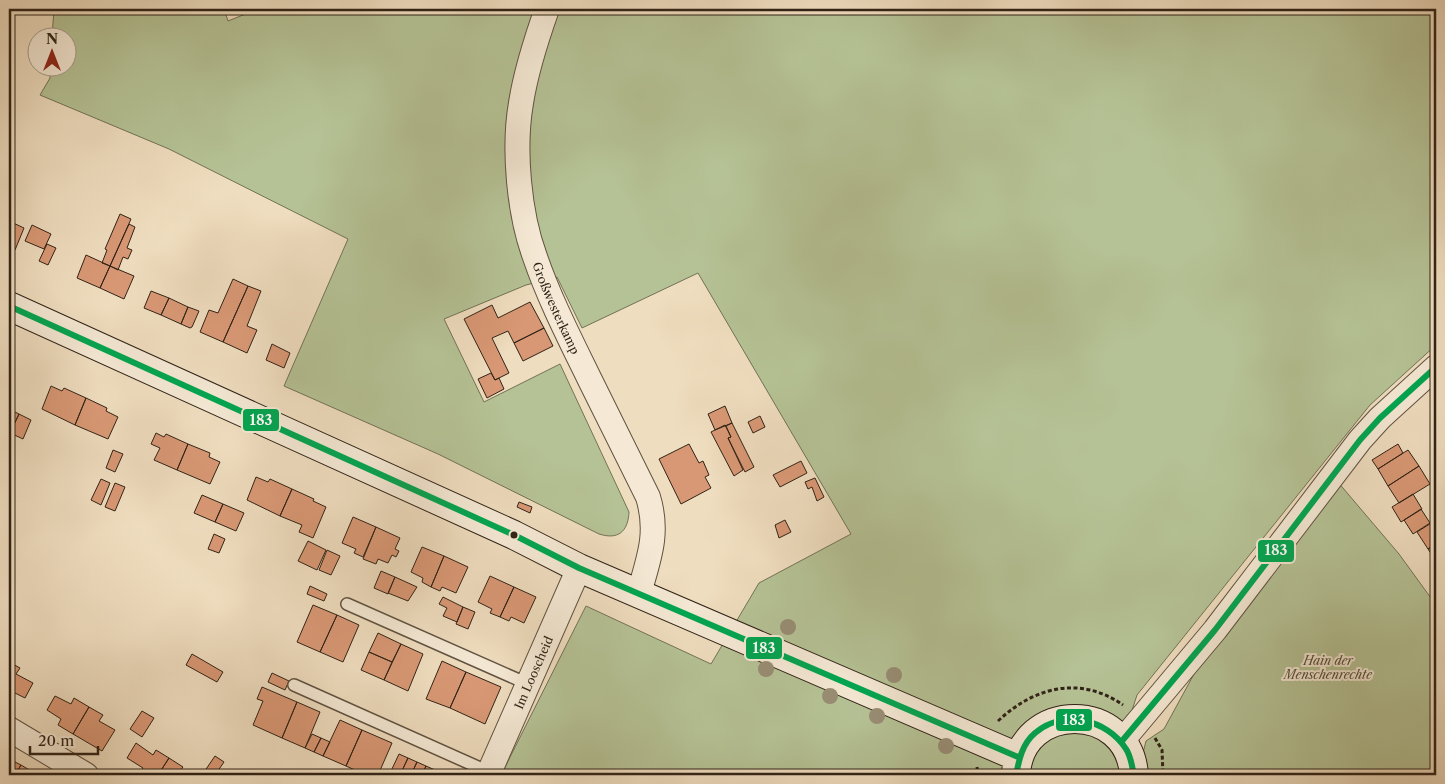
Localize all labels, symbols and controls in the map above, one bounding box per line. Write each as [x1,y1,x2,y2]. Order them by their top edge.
north arrow [28,28,78,78]
text: N [46,30,58,48]
street label: Großwesterkamp [530,260,584,356]
line badge: 183 [242,408,280,432]
text: 183 [250,411,273,429]
unlabelled marker [509,530,519,540]
line badge: 183 [1257,539,1295,563]
text: 183 [1265,541,1288,559]
street label: Im Looscheid [510,633,556,711]
line badge: 183 [745,636,783,660]
text: 183 [753,639,776,657]
park label: Hain der Menschenrechte [1282,653,1373,682]
line badge: 183 [1055,708,1093,732]
text: 183 [1063,711,1086,729]
scale bar [30,724,98,756]
text: 20 m [38,731,74,750]

